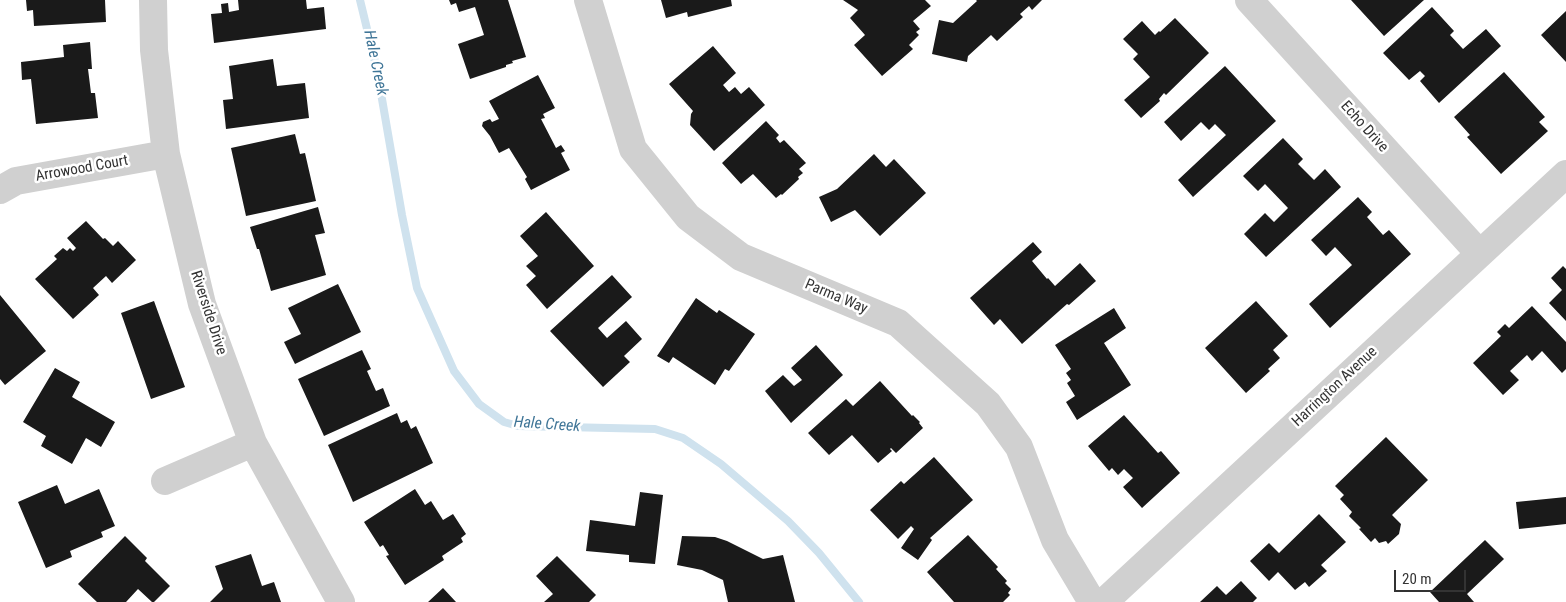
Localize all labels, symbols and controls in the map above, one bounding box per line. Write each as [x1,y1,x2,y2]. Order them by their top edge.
water label: Hale Creek [359,29,391,97]
street label: Echo Drive [1336,98,1392,156]
street label: Arrowood Court [34,152,130,186]
street label: Riverside Drive [186,269,230,357]
street label: Parma Way [802,276,870,318]
street label: Harrington Avenue [1289,343,1381,431]
water label: Hale Creek [513,413,581,437]
scale bar [1396,560,1468,592]
text: 20 m [1402,570,1432,588]

